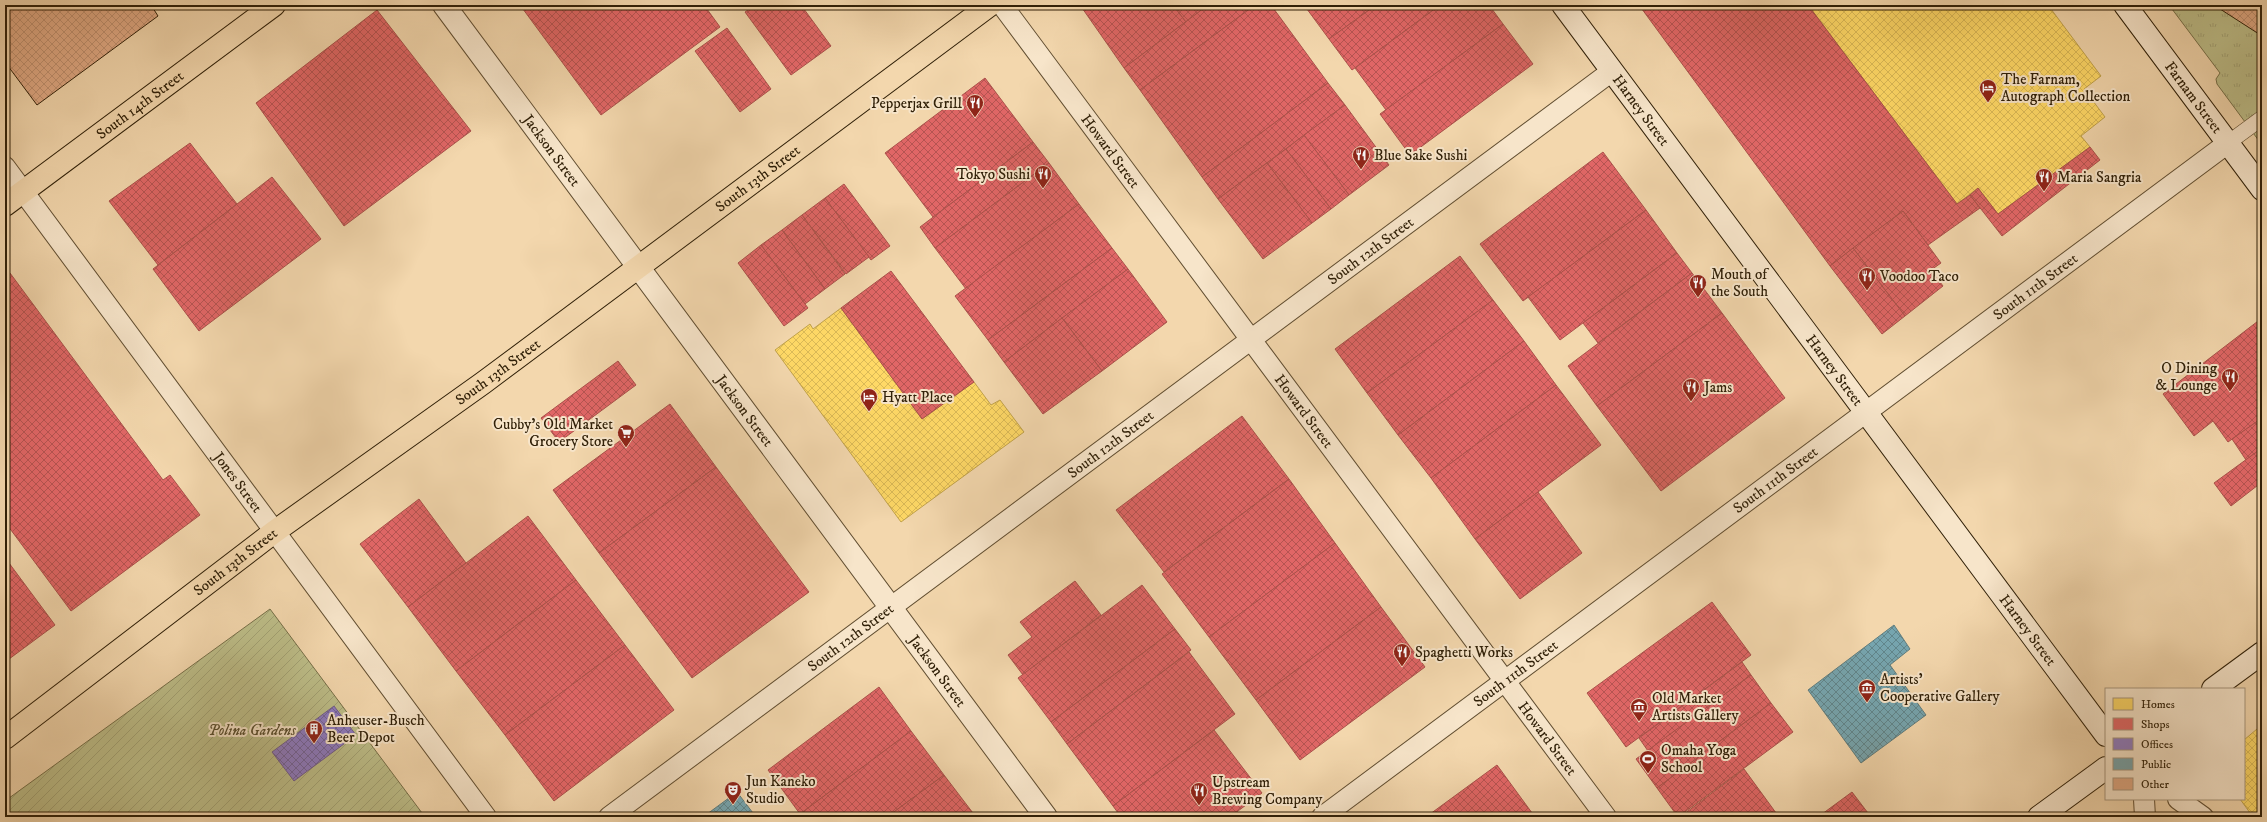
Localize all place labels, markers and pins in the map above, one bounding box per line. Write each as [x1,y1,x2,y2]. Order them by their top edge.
place label: The Farnam, Autograph Collection [2001,70,2130,106]
hotel icon: The Farnam, Autograph Collection [1978,78,1998,103]
restaurant icon: Pepperjax Grill [965,93,985,118]
place label: Pepperjax Grill [871,94,962,113]
restaurant icon: Blue Sake Sushi [1351,145,1371,170]
place label: Blue Sake Sushi [1374,146,1467,165]
restaurant icon: Tokyo Sushi [1033,164,1053,189]
place label: Tokyo Sushi [956,165,1030,184]
restaurant icon: Maria Sangria [2034,167,2054,192]
place label: Maria Sangria [2057,168,2142,187]
place label: Mouth of the South [1711,265,1769,301]
restaurant icon: Voodoo Taco [1857,266,1877,291]
place label: Voodoo Taco [1879,267,1959,286]
restaurant icon: Mouth of the South [1688,273,1708,298]
place label: O Dining & Lounge [2156,359,2218,395]
restaurant icon: O Dining & Lounge [2220,367,2240,392]
restaurant icon: Jams [1681,377,1701,402]
place label: Jams [1702,378,1732,397]
hotel icon: Hyatt Place [859,387,879,412]
place label: Hyatt Place [882,388,953,407]
place label: Cubby's Old Market Grocery Store [493,415,613,451]
supermarket icon: Cubby's Old Market Grocery Store [616,423,636,448]
restaurant icon: Spaghetti Works [1392,642,1412,667]
place label: Spaghetti Works [1415,643,1513,662]
place label: Artists' Cooperative Gallery [1880,670,2001,706]
museum icon: Artists' Cooperative Gallery [1857,678,1877,703]
place label: Old Market Artists Gallery [1652,689,1739,725]
museum icon: Old Market Artists Gallery [1629,697,1649,722]
place label: Anheuser-Busch Beer Depot [327,711,425,747]
building icon: Anheuser-Busch Beer Depot [304,719,324,744]
place label: Omaha Yoga School [1661,741,1737,777]
sports icon: Omaha Yoga School [1638,749,1658,774]
place label: Jun Kaneko Studio [744,772,816,808]
place label: Upstream Brewing Company [1212,773,1323,809]
theatre icon: Jun Kaneko Studio [723,780,743,805]
restaurant icon: Upstream Brewing Company [1189,781,1209,806]

